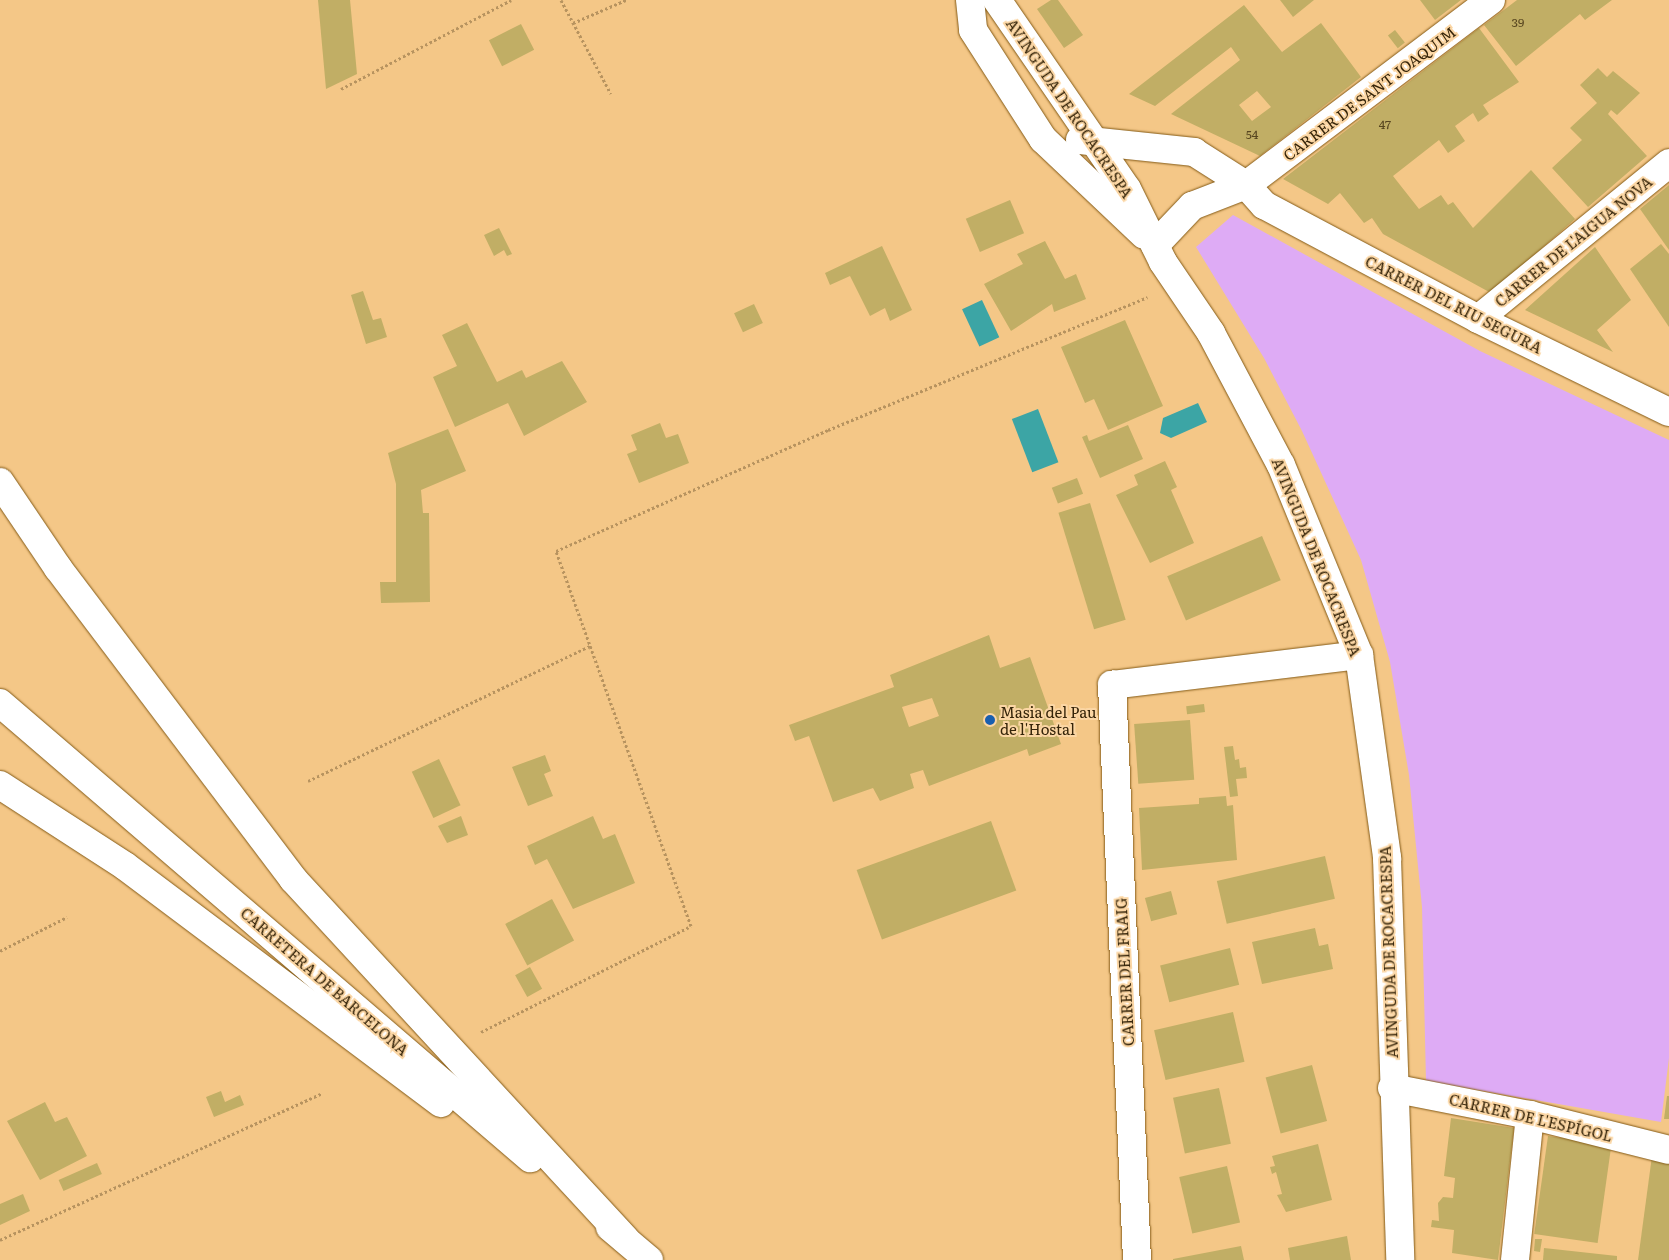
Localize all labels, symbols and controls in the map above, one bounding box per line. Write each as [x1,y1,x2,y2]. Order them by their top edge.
street label: AVINGUDA DE ROCACRESPA [1003,15,1137,201]
house number: 39 [1512,16,1524,30]
street label: CARRER DE SANT JOAQUIM [1279,22,1459,164]
house number: 47 [1379,118,1391,132]
house number: 54 [1246,128,1258,142]
street label: CARRER DE L'AIGUA NOVA [1491,172,1655,310]
street label: CARRER DEL RIU SEGURA [1363,251,1545,357]
street label: AVINGUDA DE ROCACRESPA [1269,455,1365,659]
place label: Masia del Pau de l'Hostal [1000,702,1096,737]
marker: Masia del Pau de l'Hostal [984,714,996,726]
street label: AVINGUDA DE ROCACRESPA [1375,845,1401,1059]
street label: CARRER DEL FRAIG [1111,897,1137,1047]
street label: CARRETERA DE BARCELONA [237,903,413,1059]
street label: CARRER DE L'ESPÍGOL [1448,1089,1614,1145]

